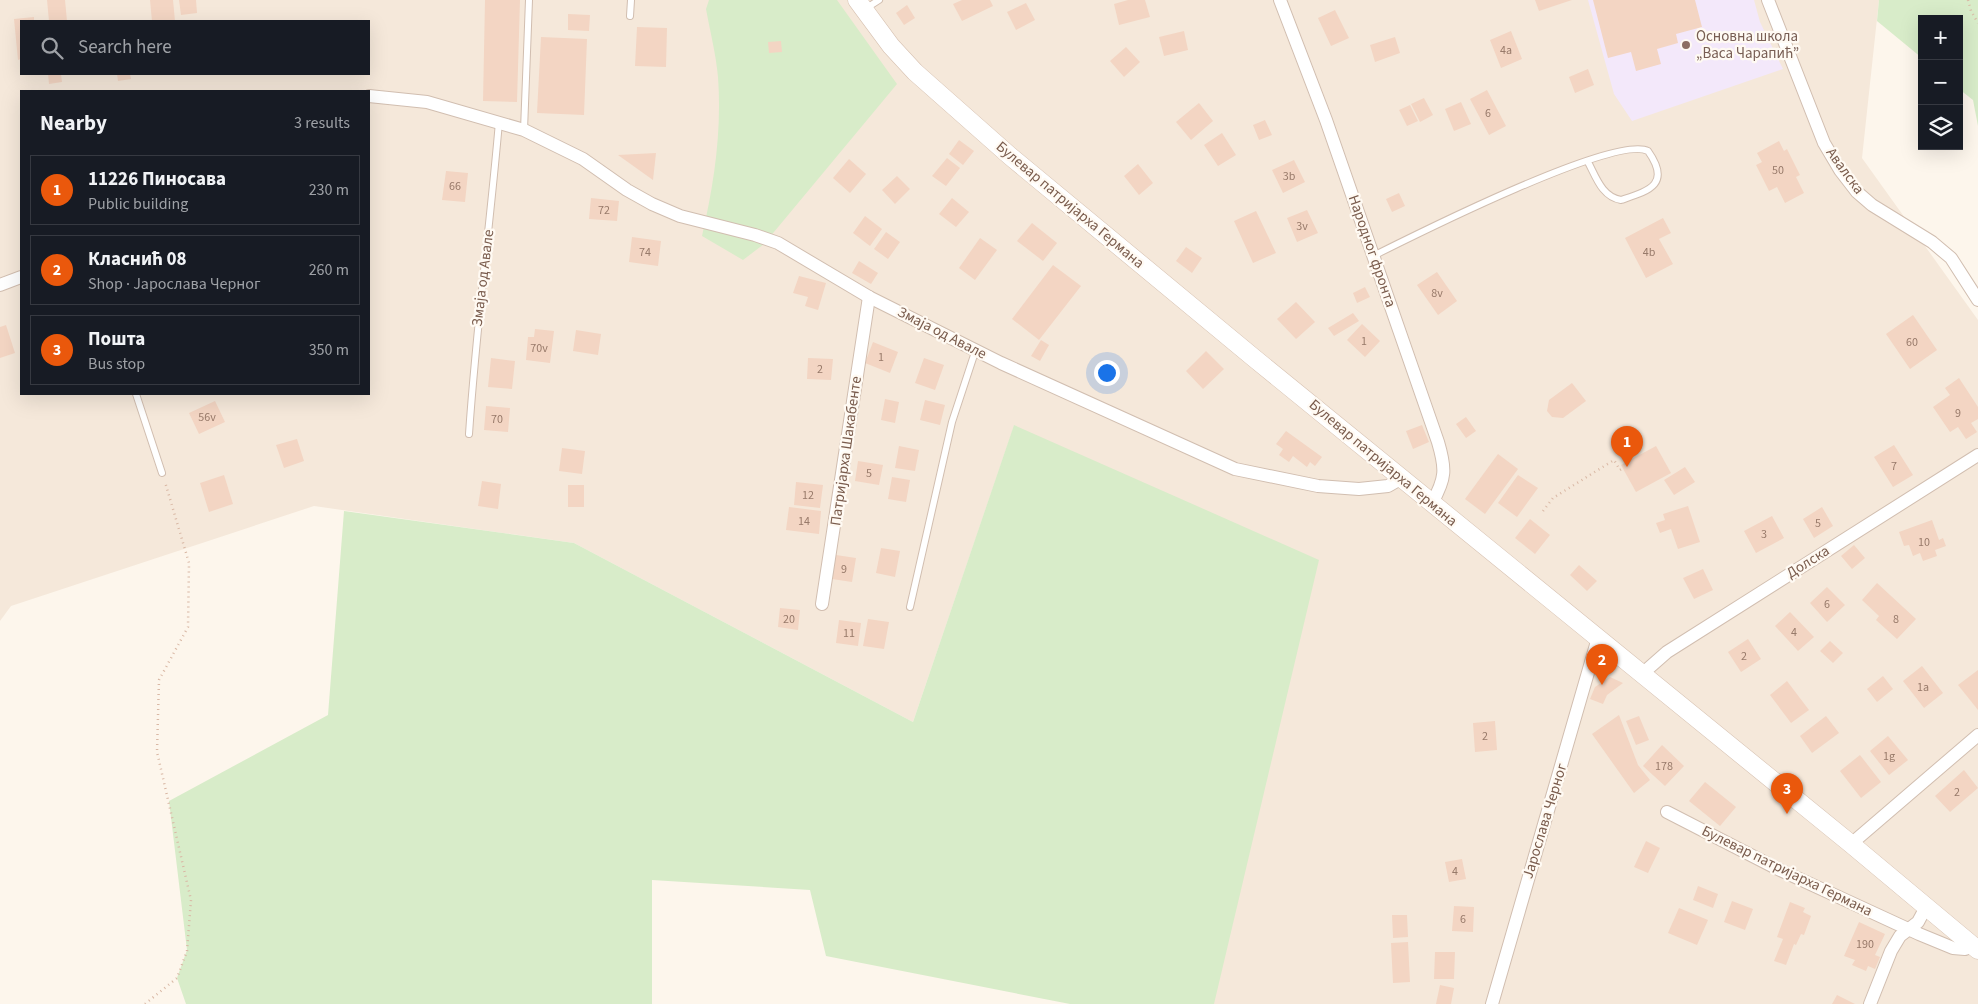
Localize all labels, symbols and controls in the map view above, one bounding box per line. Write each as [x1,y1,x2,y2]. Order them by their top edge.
map controls [1918,15,1963,150]
button: + [1918,15,1963,60]
search box [20,20,370,75]
place label: Основна школа „Васа Чарапић” [1696,26,1799,64]
icon: search [38,34,66,62]
text: Search here [78,34,172,61]
marker: Основна школа „Васа Чарапић” [1680,39,1692,51]
house number: 4a [1500,42,1512,59]
button: − [1918,60,1963,105]
house number: 6 [1485,105,1491,122]
button: layers [1918,105,1963,150]
text: Nearby [40,108,107,138]
text: 3 results [294,112,350,134]
street label: Булевар патријарха Германа [991,137,1149,273]
street label: Авалска [1821,143,1869,199]
house number: 50 [1772,162,1784,179]
text: 11226 Пиносава [88,166,226,193]
house number: 3b [1283,168,1296,185]
house number: 66 [449,178,461,195]
text: 1 [53,179,61,201]
text: 230 m [309,179,349,201]
street label: Народног фронта [1343,192,1401,310]
text: Public building [88,193,188,215]
house number: 72 [598,202,610,219]
house number: 3v [1296,218,1308,235]
street label: Змаја од Авале [467,228,499,328]
house number: 74 [639,244,651,261]
house number: 4b [1643,244,1656,261]
text: Класнић 08 [88,246,187,273]
text: 2 [53,259,61,281]
text: 260 m [309,259,349,281]
text: Shop · Јарослава Черног [88,273,261,295]
house number: 8v [1431,285,1443,302]
street label: Змаја од Авале [894,302,990,364]
text: Пошта [88,326,145,353]
house number: 1 [1361,333,1367,350]
house number: 60 [1906,334,1918,351]
text: 3 [53,339,61,361]
text: 350 m [309,339,349,361]
house number: 70v [530,340,548,357]
house number: 1 [878,349,884,366]
text: Bus stop [88,353,145,375]
your location [1094,360,1120,386]
house number: 2 [817,361,823,378]
street label: Патријарха Шакабенте [825,375,867,527]
street label: Булевар патријарха Германа [1304,395,1462,531]
house number: 9 [1955,405,1961,422]
house number: 56v [198,409,216,426]
house number: 70 [491,411,503,428]
pin: 1 [1611,426,1643,467]
house number: 7 [1891,458,1897,475]
house number: 5 [866,465,872,482]
house number: 12 [802,487,814,504]
house number: 14 [798,513,810,530]
house number: 5 [1815,515,1821,532]
house number: 3 [1761,526,1767,543]
house number: 10 [1918,534,1930,551]
street label: Долска [1782,541,1834,583]
house number: 9 [841,561,847,578]
house number: 6 [1824,596,1830,613]
house number: 20 [783,611,795,628]
house number: 8 [1893,611,1899,628]
house number: 4 [1791,624,1797,641]
house number: 11 [843,625,855,642]
pin: 2 [1586,644,1618,685]
house number: 2 [1741,648,1747,665]
house number: 1a [1917,679,1929,696]
house number: 2 [1482,728,1488,745]
house number: 1g [1883,748,1895,765]
house number: 178 [1655,758,1673,775]
street label: Јарослава Черног [1518,761,1572,881]
pin: 3 [1771,773,1803,814]
house number: 2 [1954,784,1960,801]
street label: Булевар патријарха Германа [1698,820,1876,922]
house number: 4 [1452,863,1458,880]
house number: 6 [1460,911,1466,928]
house number: 190 [1856,936,1874,953]

